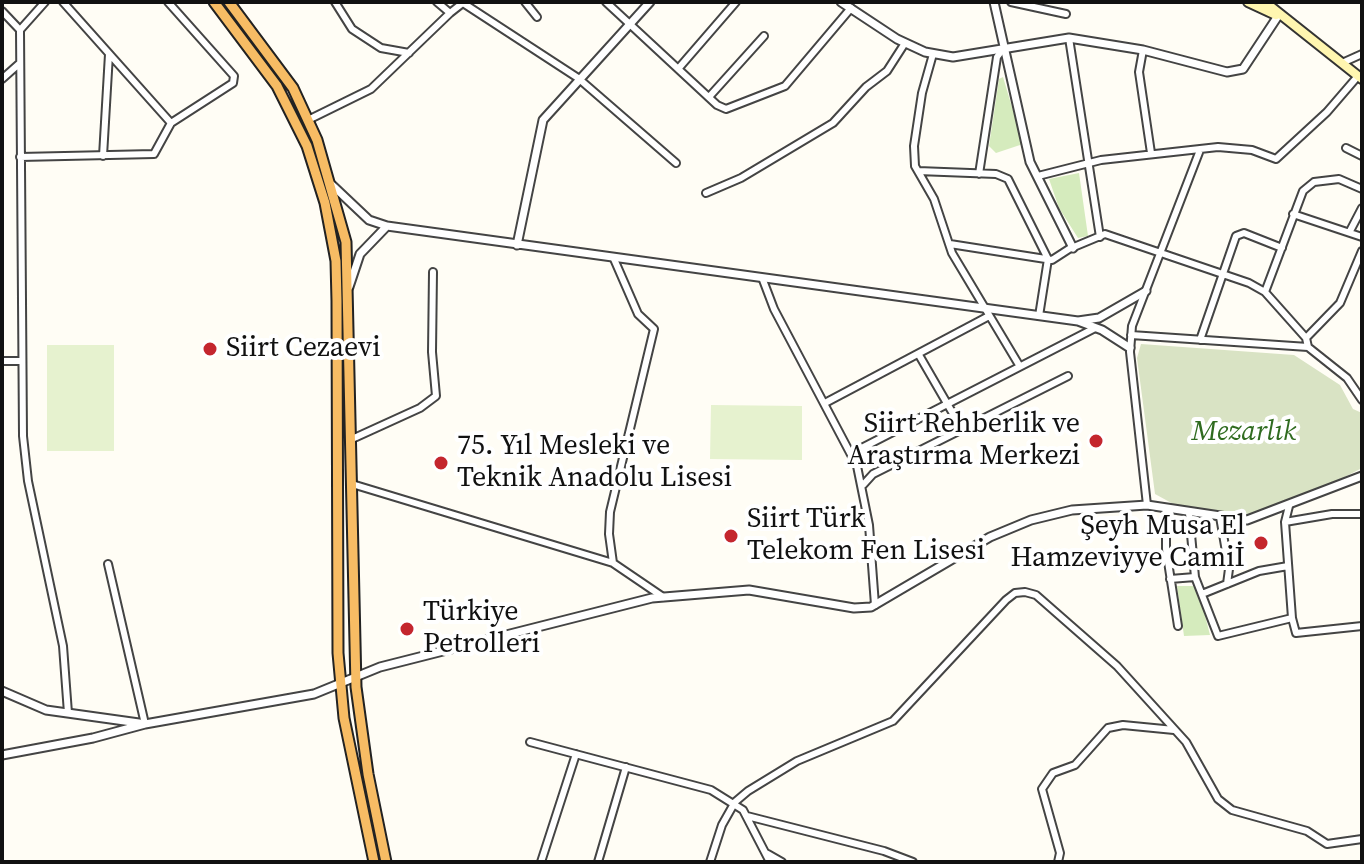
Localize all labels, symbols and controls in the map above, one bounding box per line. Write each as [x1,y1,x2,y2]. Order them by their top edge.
place label: Siirt Cezaevi [226,332,380,366]
marker: Siirt Cezaevi [201,340,219,358]
place label: Siirt Rehberlik ve Araştırma Merkezi [848,408,1080,474]
park label: Mezarlık [1192,416,1296,450]
place label: 75. Yıl Mesleki ve Teknik Anadolu Lisesi [457,430,732,496]
marker: Siirt Rehberlik ve Araştırma Merkezi [1087,432,1105,450]
marker: 75. Yıl Mesleki ve Teknik Anadolu Lisesi [432,454,450,472]
place label: Siirt Türk Telekom Fen Lisesi [747,503,985,569]
place label: Şeyh Musa El Hamzeviyye Camiİ [1010,510,1245,576]
marker: Siirt Türk Telekom Fen Lisesi [722,527,740,545]
marker: Şeyh Musa El Hamzeviyye Camiİ [1252,534,1270,552]
place label: Türkiye Petrolleri [423,596,540,662]
marker: Türkiye Petrolleri [398,620,416,638]

